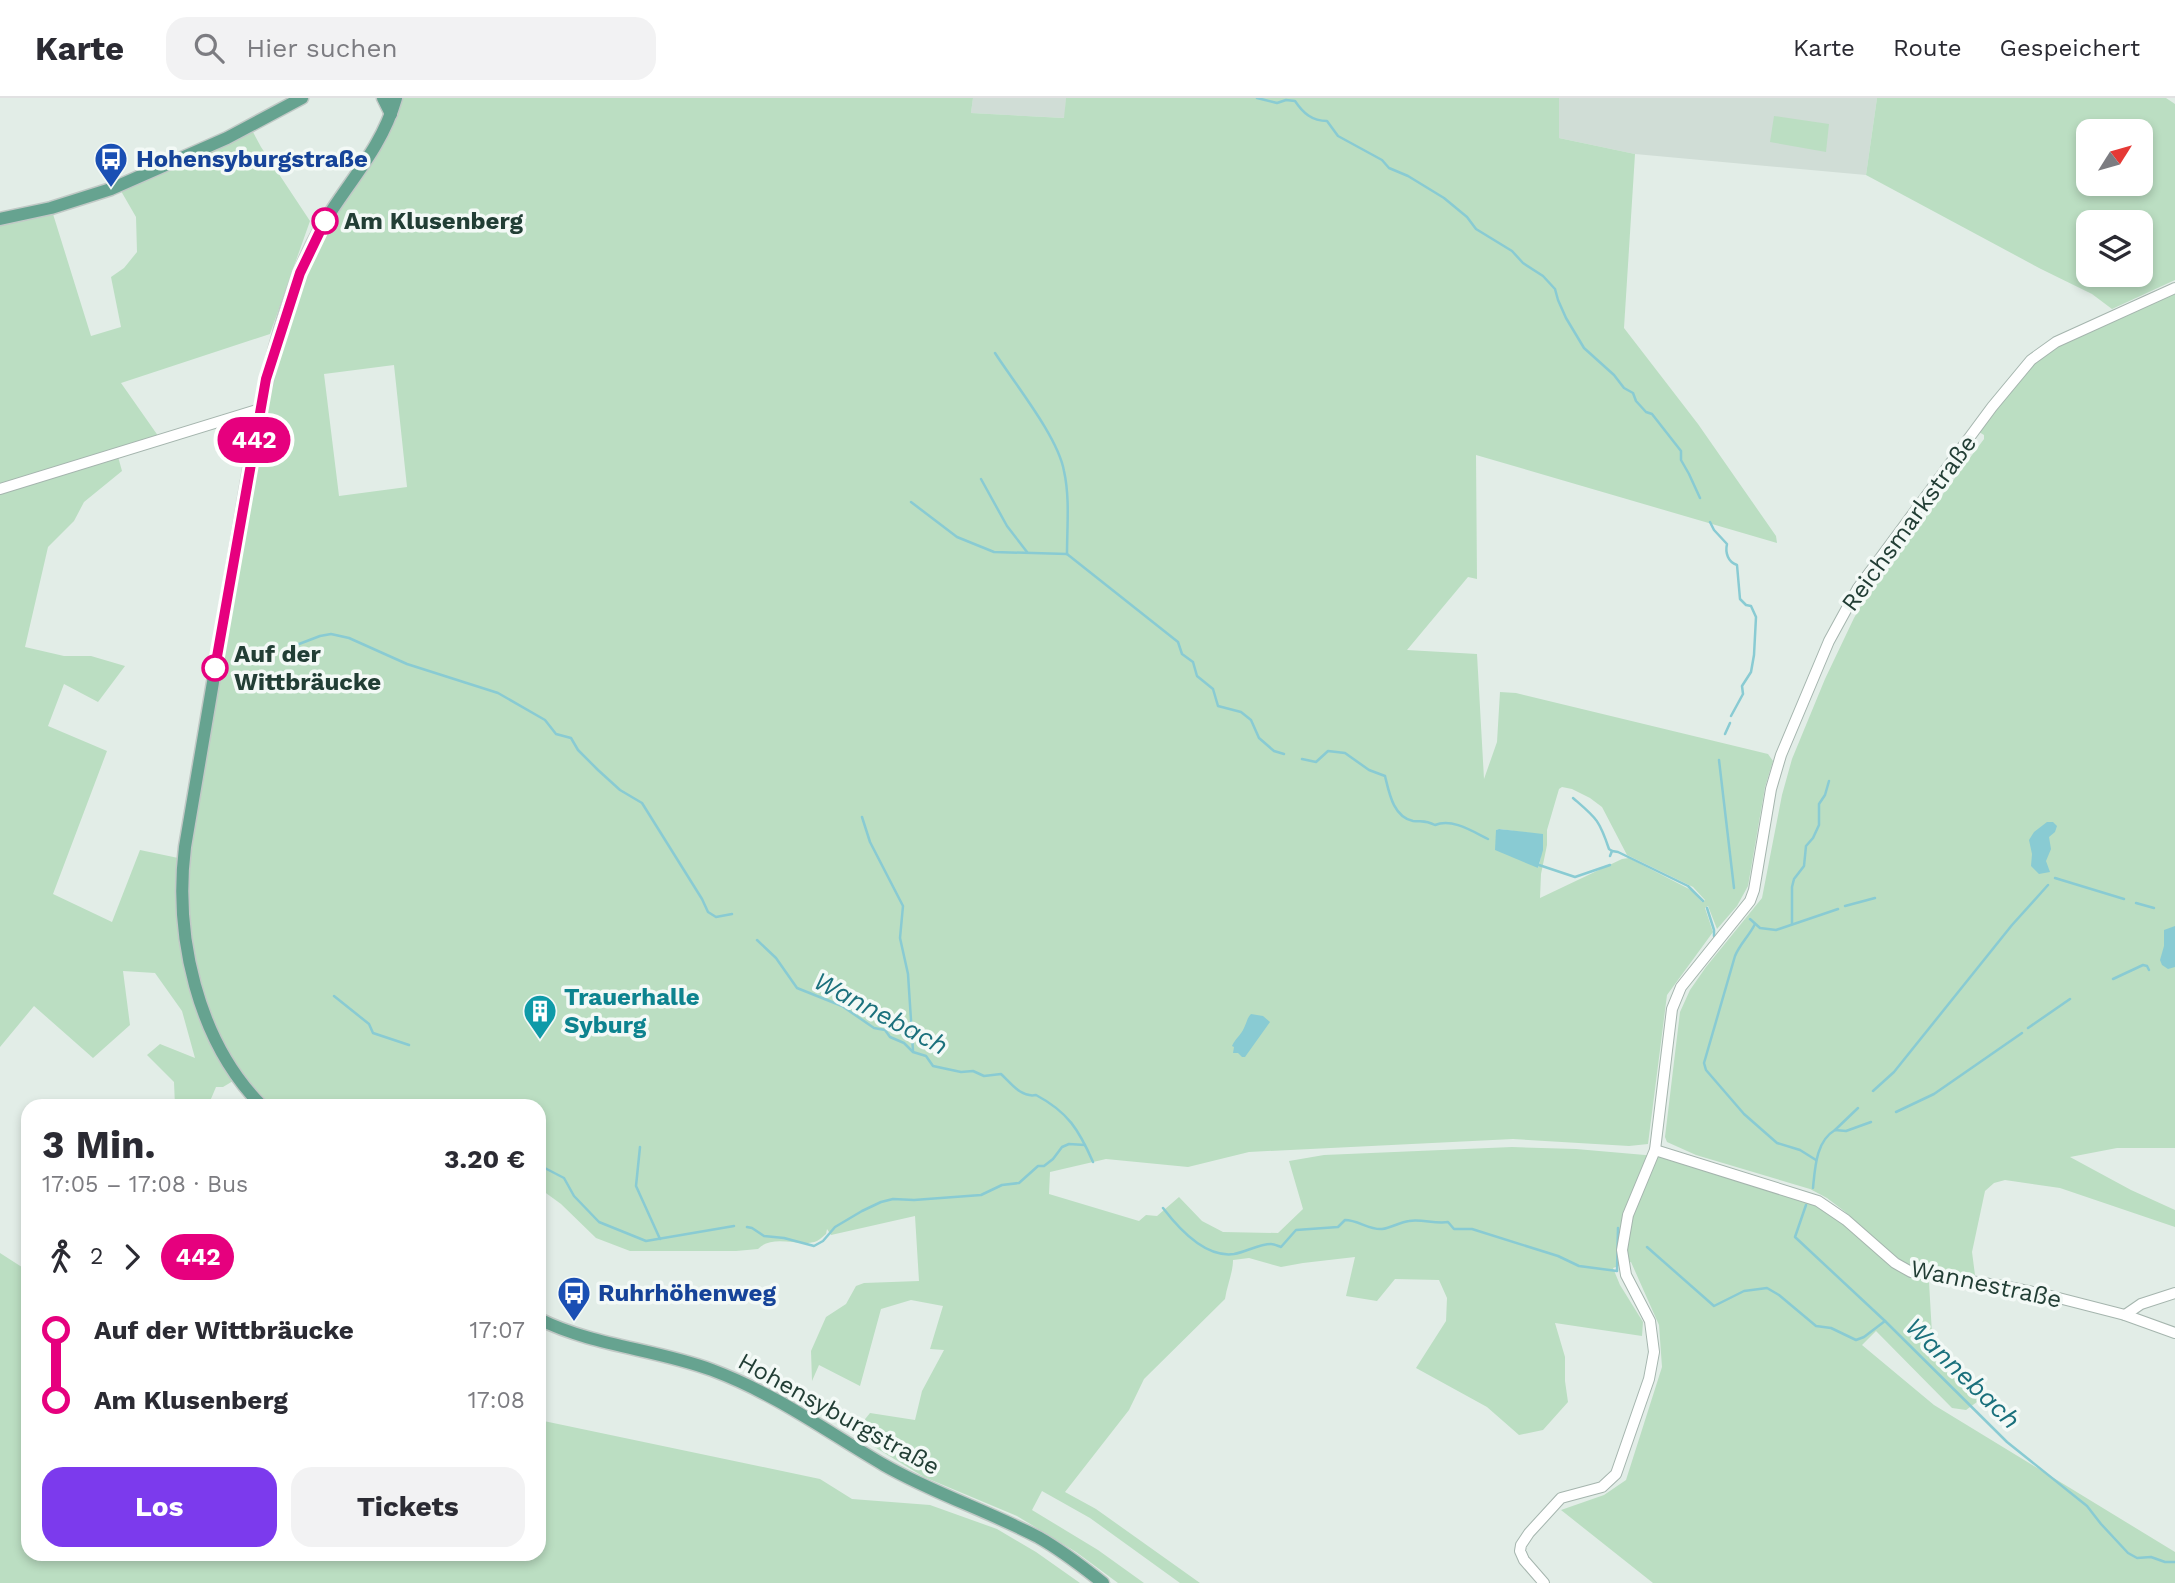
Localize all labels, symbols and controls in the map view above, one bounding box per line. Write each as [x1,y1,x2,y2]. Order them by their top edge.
search box [166,17,656,80]
text: Karte [35,29,124,68]
icon: search [190,29,228,67]
text: Hier suchen [246,33,398,63]
text: Karte [1793,34,1855,62]
text: Route [1893,34,1962,62]
text: Gespeichert [2000,34,2140,62]
north arrow [2076,119,2152,196]
map controls [2076,119,2153,287]
bus stop icon: Hohensyburgstraße [92,140,130,189]
place label: Hohensyburgstraße [136,145,368,173]
place label: Am Klusenberg [344,207,524,235]
marker: Am Klusenberg [312,208,338,234]
button: layers [2076,210,2153,287]
line badge: 442 [214,417,294,463]
text: 442 [231,426,277,454]
street label: Reichsmarkstraße [1836,430,1982,616]
place label: Auf der Wittbräucke [234,640,381,696]
marker: Auf der Wittbräucke [202,655,228,681]
water label: Wannebach [809,965,953,1061]
place label: Trauerhalle Syburg [564,983,700,1039]
building icon: Trauerhalle Syburg [521,992,559,1041]
text: 3 Min. [42,1123,156,1167]
text: 3.20 € [444,1144,525,1174]
text: 17:05 – 17:08 · Bus [42,1171,248,1198]
icon: walk [42,1238,80,1276]
icon: forward [113,1238,151,1276]
text: 2 [90,1243,103,1270]
text: 442 [175,1243,220,1271]
street label: Wannestraße [1908,1254,2064,1314]
bus stop icon: Ruhrhöhenweg [555,1274,593,1323]
place label: Ruhrhöhenweg [598,1279,777,1307]
water label: Wannebach [1900,1311,2026,1435]
text: Auf der Wittbräucke [94,1315,354,1345]
text: 17:07 [470,1317,525,1344]
street label: Hohensyburgstraße [733,1347,945,1481]
text: Am Klusenberg [94,1385,288,1415]
text: 17:08 [468,1387,525,1414]
button: Los [42,1467,277,1547]
button: Tickets [291,1467,525,1547]

